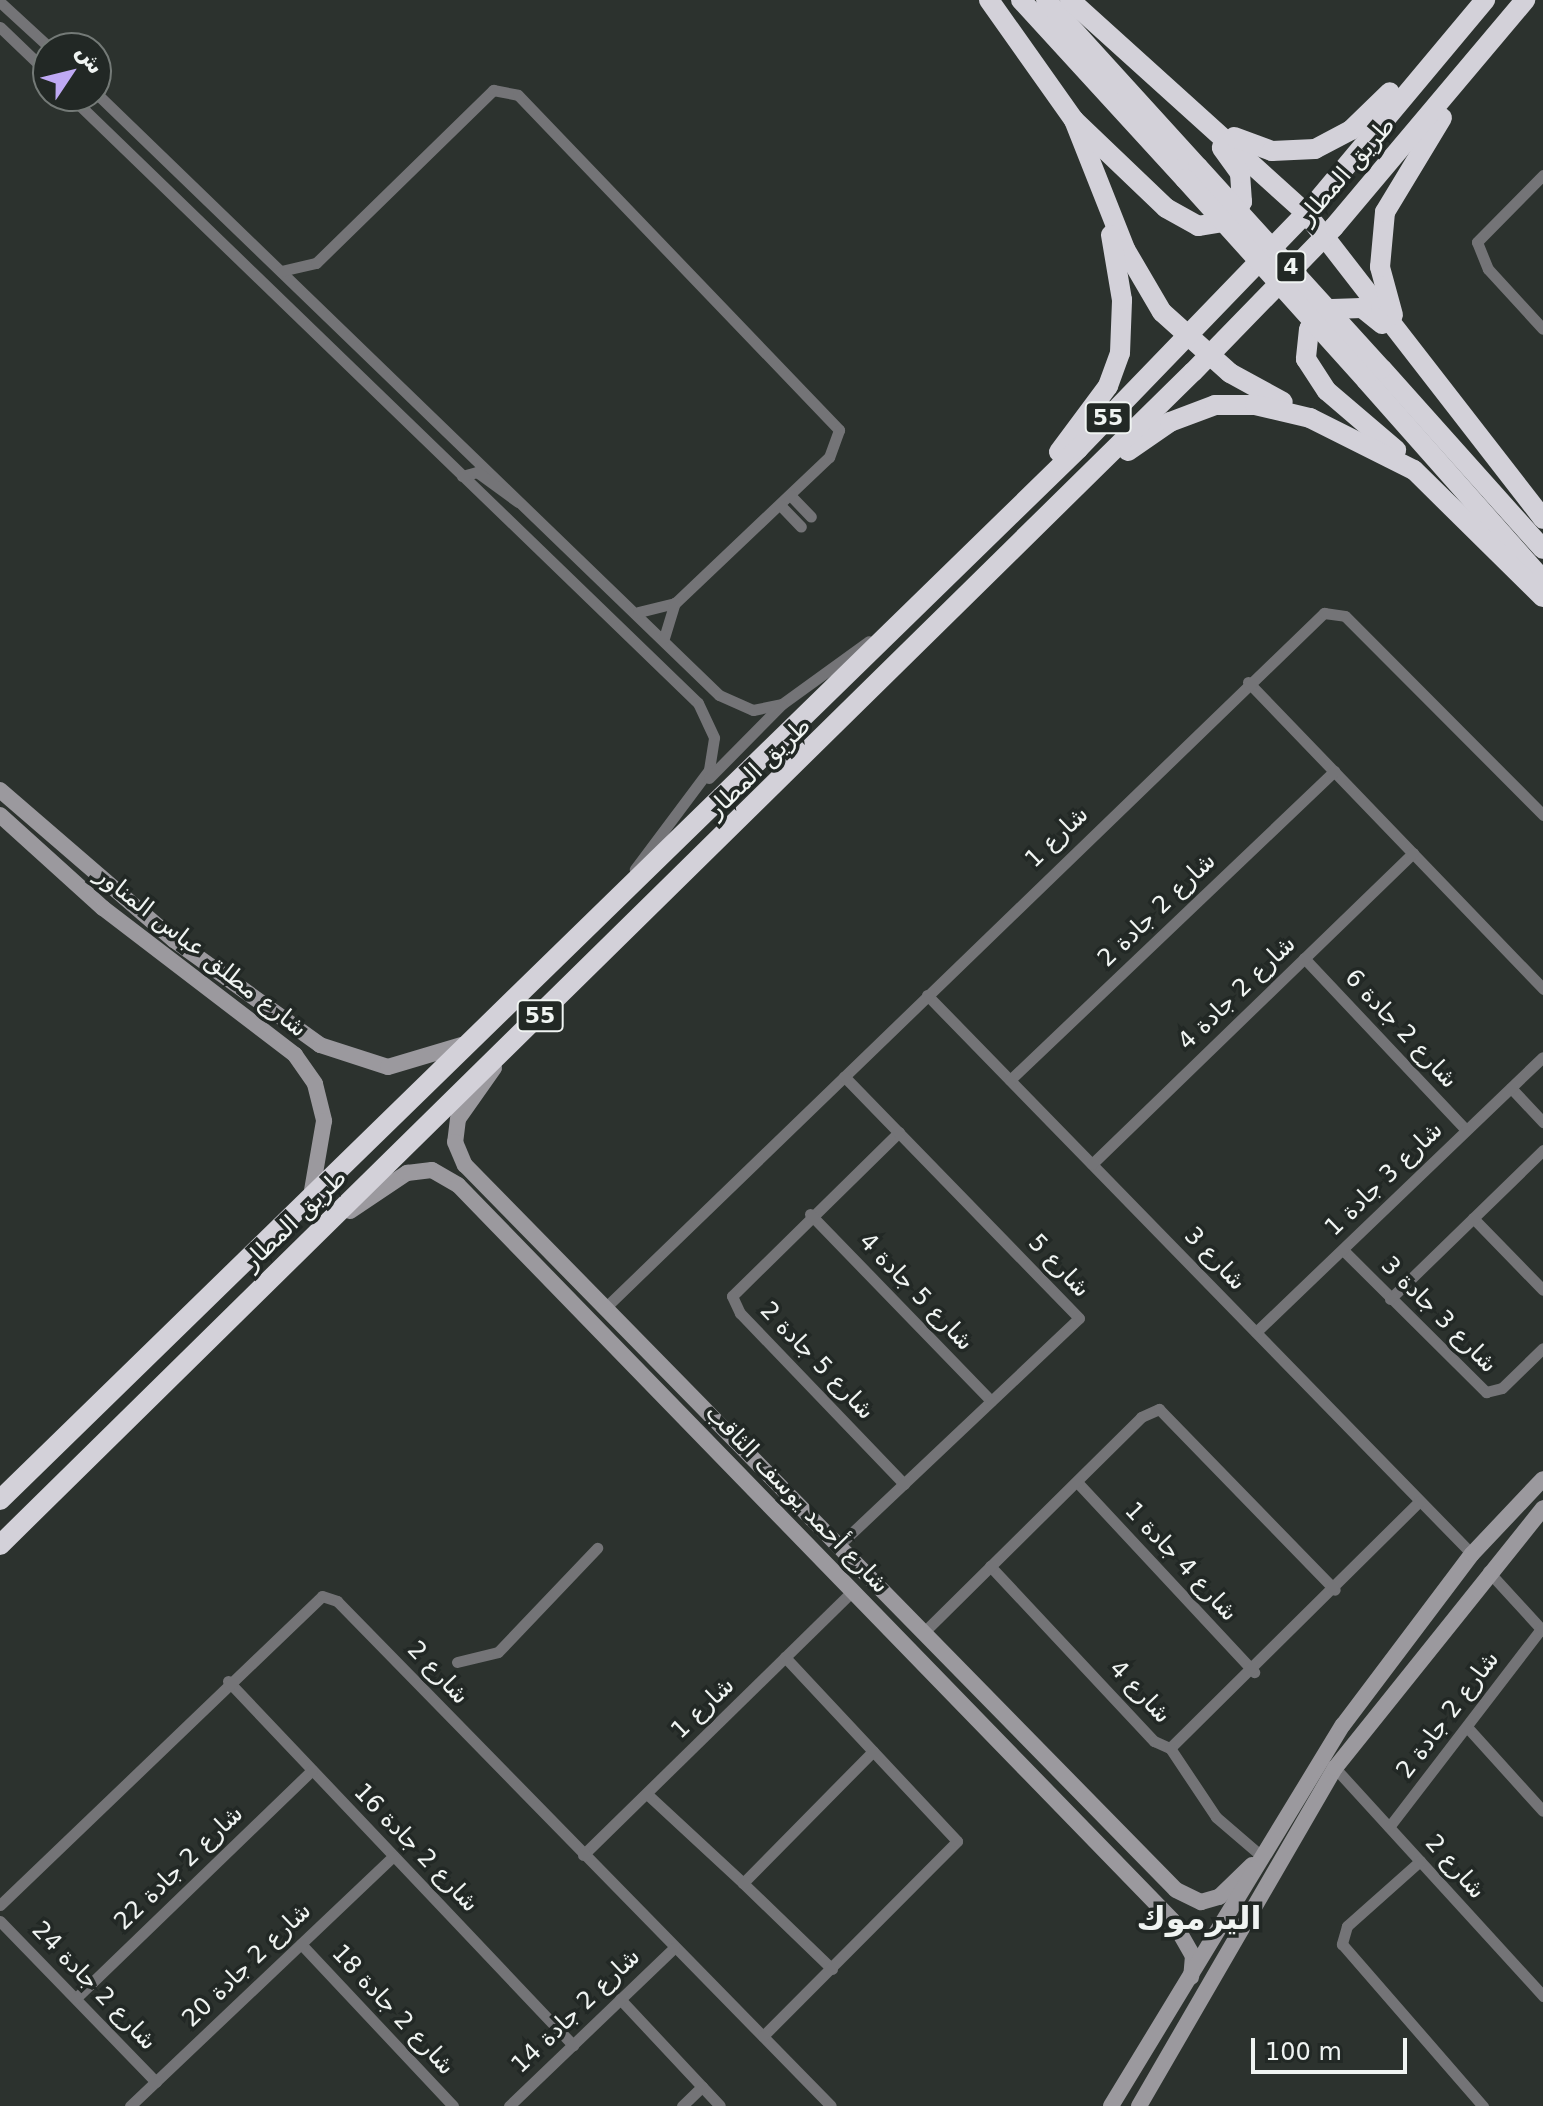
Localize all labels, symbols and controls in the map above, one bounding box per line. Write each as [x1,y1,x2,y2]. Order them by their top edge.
north arrow [32,32,112,112]
text: ش [71,39,109,79]
street label: طريق المطار [1292,111,1402,231]
road number: 4 [1275,249,1307,285]
road number: 55 [1084,400,1132,436]
street label: طريق المطار [701,711,817,825]
street label: شارع 1 [1020,800,1094,874]
street label: شارع 2 جادة 2 [1092,847,1222,973]
street label: شارع مطلق عباس المناور [90,860,312,1044]
street label: شارع 2 جادة 4 [1172,930,1302,1056]
street label: شارع 2 جادة 6 [1339,964,1463,1094]
road number: 55 [516,998,564,1034]
street label: شارع 3 جادة 1 [1319,1116,1449,1242]
street label: طريق المطار [237,1163,353,1277]
street label: شارع 3 [1178,1222,1252,1296]
street label: شارع 5 جادة 4 [853,1227,979,1357]
street label: شارع 5 [1022,1229,1096,1303]
street label: شارع 3 جادة 3 [1375,1251,1503,1379]
street label: شارع 5 جادة 2 [754,1296,880,1426]
street label: شارع أحمد يوسف الثاقب [699,1398,895,1600]
street label: شارع 4 جادة 1 [1119,1497,1243,1627]
street label: شارع 2 [401,1636,475,1710]
street label: شارع 2 جادة 2 [1391,1646,1505,1784]
street label: شارع 4 [1103,1655,1177,1729]
street label: شارع 1 [666,1671,740,1745]
street label: شارع 2 جادة 16 [347,1778,485,1918]
street label: شارع 2 جادة 22 [109,1799,249,1937]
street label: شارع 2 [1419,1829,1491,1905]
street label: شارع 2 جادة 20 [177,1896,317,2034]
district label: اليرموك [1136,1899,1262,1937]
street label: شارع 2 جادة 24 [25,1916,163,2056]
street label: شارع 2 جادة 18 [325,1939,461,2081]
street label: شارع 2 جادة 14 [506,1942,646,2080]
scale bar [1255,2022,1411,2072]
text: 100 m [1265,2038,1342,2066]

